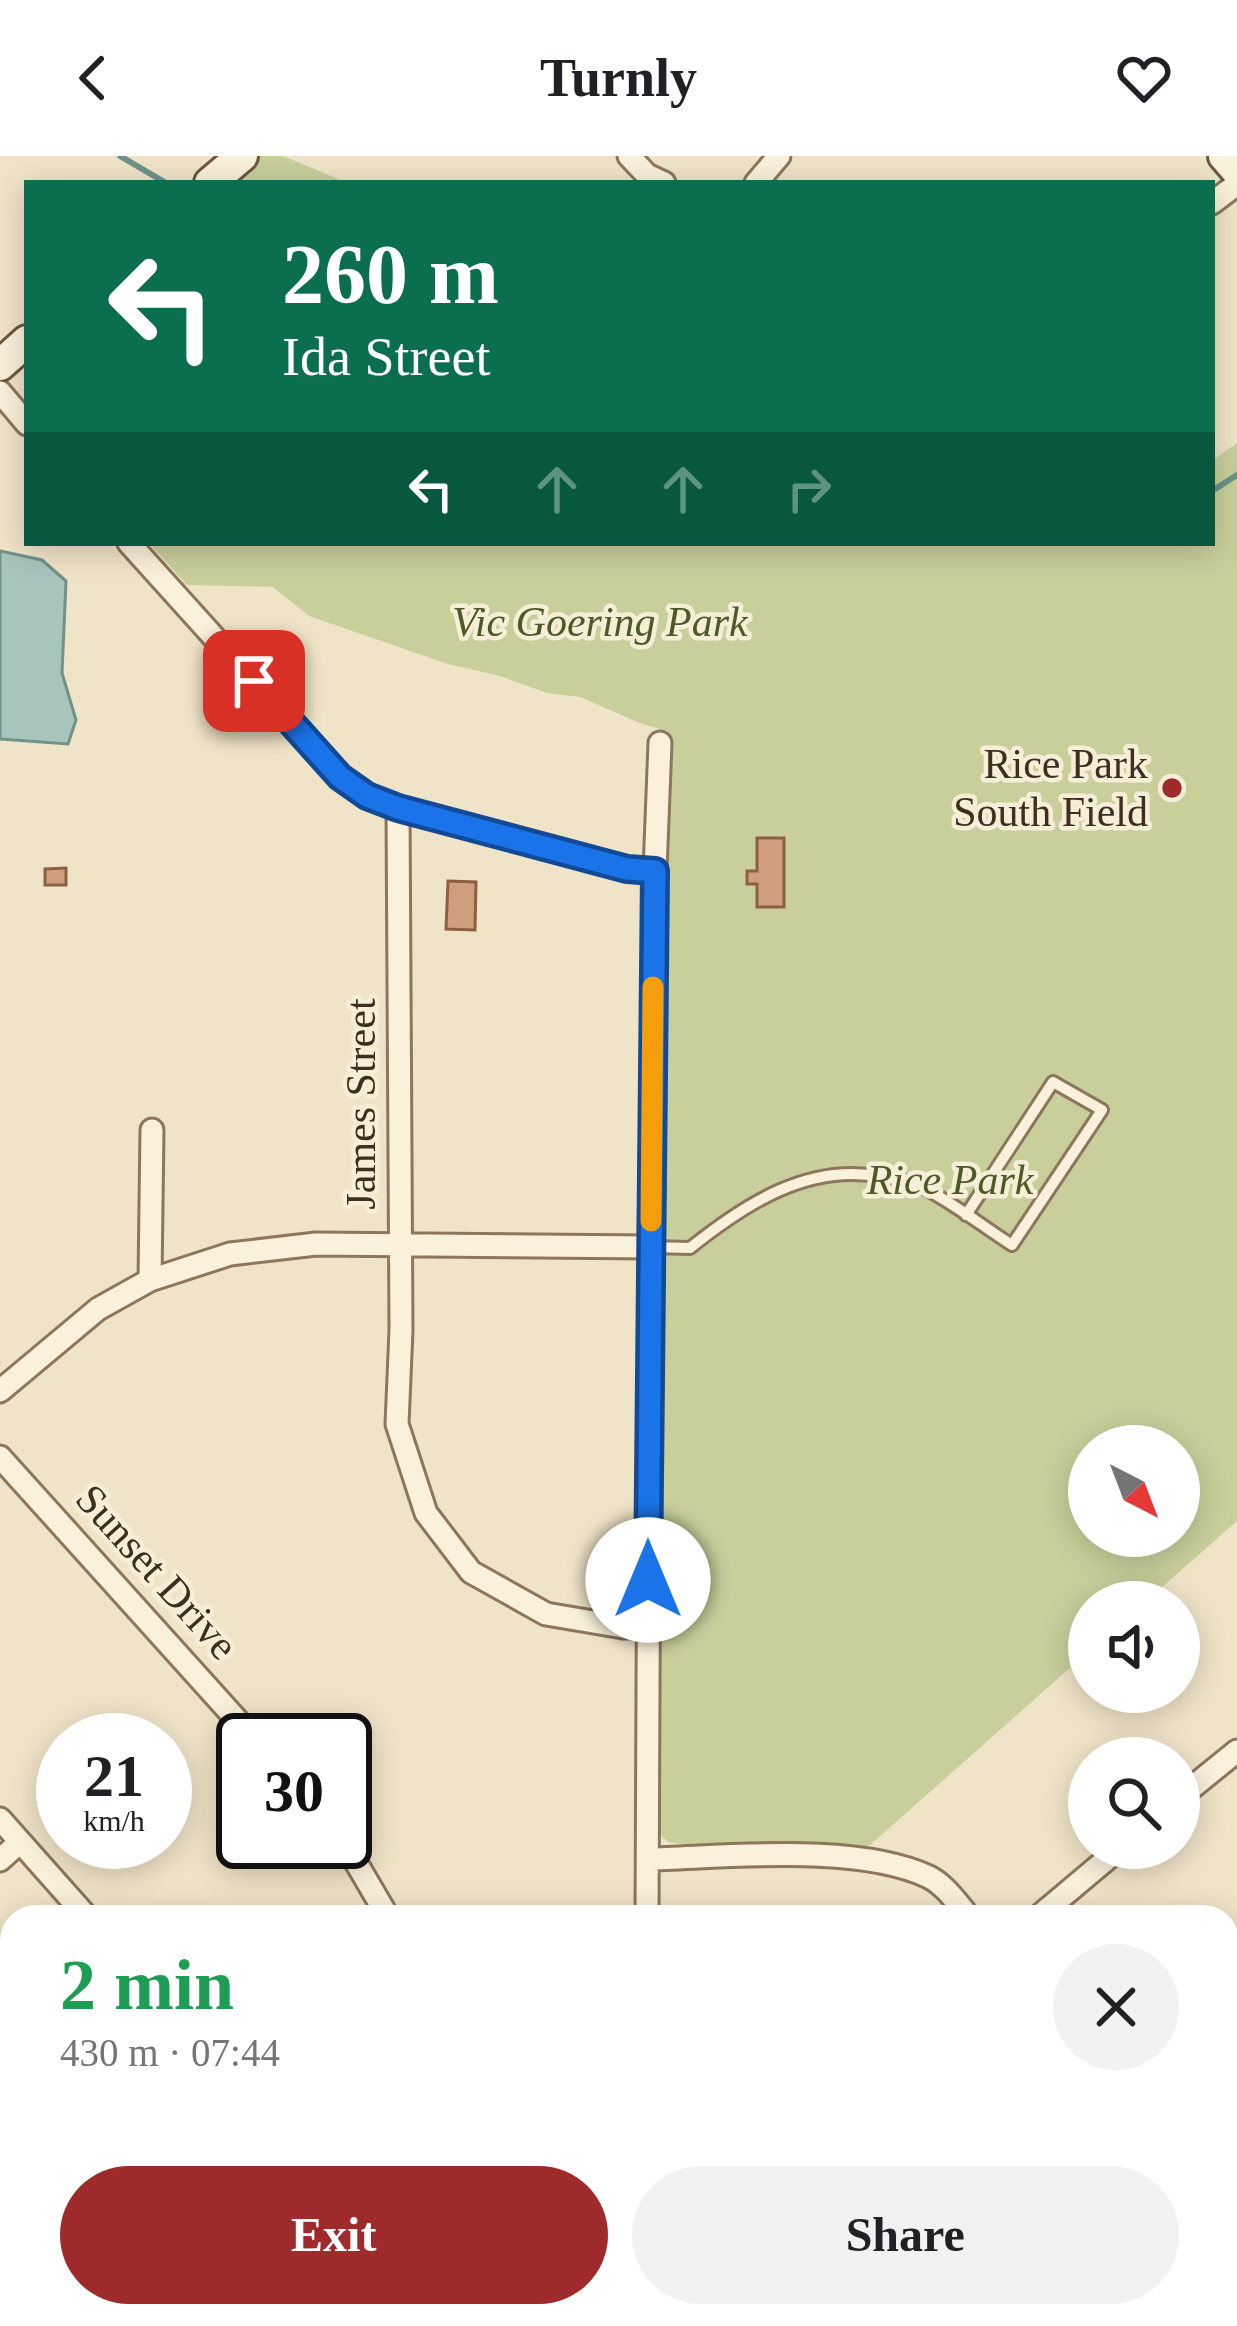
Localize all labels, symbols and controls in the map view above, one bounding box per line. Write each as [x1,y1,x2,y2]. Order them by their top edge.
icon: back [60,45,126,111]
icon: heart [1111,45,1177,111]
text: Turnly [540,48,697,108]
icon: left [84,228,240,384]
text: 260 m [282,228,499,321]
text: Ida Street [282,327,490,387]
icon: left [398,456,464,522]
icon: ahead [524,456,590,522]
icon: ahead [650,456,716,522]
icon: right [776,456,842,522]
park label: Vic Goering Park [452,599,749,645]
pin [203,630,305,732]
icon: arrive [221,648,287,714]
place label: Rice Park South Field [953,741,1148,835]
marker: Rice Park South Field [1159,775,1185,801]
street label: James Street [338,998,384,1210]
park label: Rice Park [866,1157,1035,1203]
north arrow [1068,1425,1200,1557]
map controls [1068,1425,1200,1869]
street label: Sunset Drive [67,1476,247,1668]
position arrow [585,1517,711,1643]
button: sound [1068,1581,1200,1713]
speed limit sign: 30 [216,1713,372,1869]
button: search [1068,1737,1200,1869]
text: 21 [84,1743,144,1809]
text: km/h [83,1804,145,1837]
button: close [1053,1944,1179,2070]
text: 2 min [60,1945,234,2025]
text: 430 m · 07:44 [60,2031,280,2074]
button: Exit [60,2166,608,2304]
button: Share [632,2166,1179,2304]

